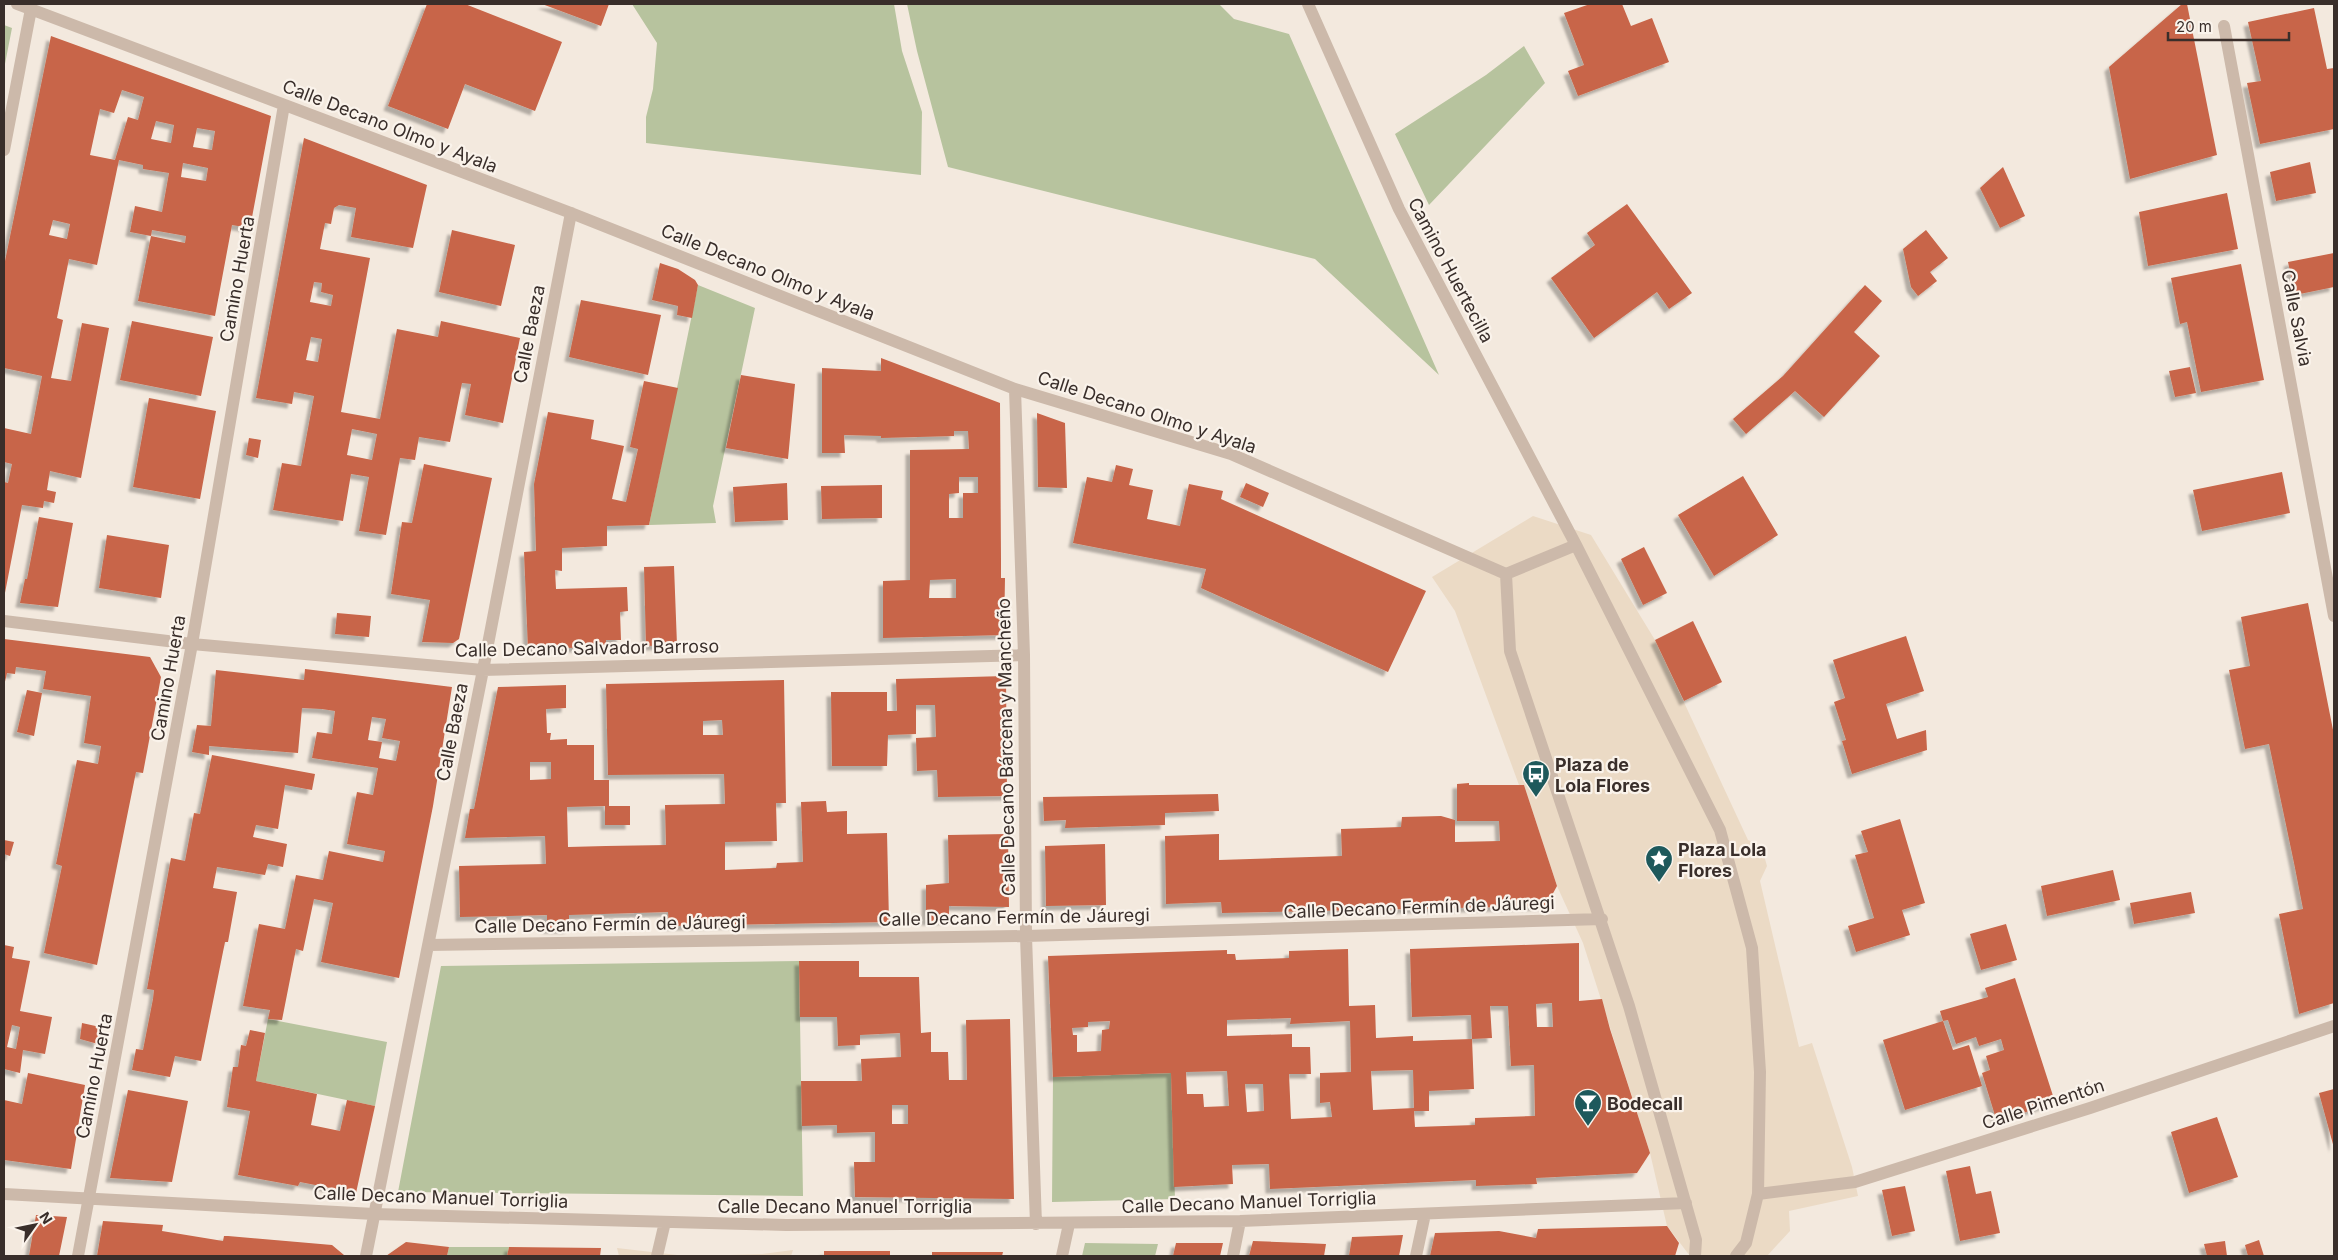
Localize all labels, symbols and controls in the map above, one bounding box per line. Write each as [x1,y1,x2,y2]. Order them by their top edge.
scale bar [2168,10,2289,42]
text: 20 m [2176,17,2212,36]
street label: Calle Decano Olmo y Ayala [279,75,501,177]
street label: Camino Huertecilla [1404,194,1498,346]
street label: Camino Huerta [216,214,258,344]
street label: Calle Decano Olmo y Ayala [658,219,878,325]
street label: Calle Salvia [2277,268,2317,368]
street label: Calle Baeza [509,283,549,385]
street label: Calle Decano Olmo y Ayala [1035,367,1259,457]
street label: Calle Decano Bárcena y Mancheño [993,598,1019,896]
street label: Camino Huerta [147,613,189,743]
street label: Calle Decano Salvador Barroso [455,635,719,661]
street label: Calle Baeza [432,681,472,783]
place label: Plaza de Lola Flores [1555,754,1650,796]
bus stop icon: Plaza de Lola Flores [1521,759,1551,798]
place label: Plaza Lola Flores [1678,839,1767,881]
place icon: Plaza Lola Flores [1644,844,1674,883]
street label: Calle Decano Fermín de Jáuregi [1283,892,1555,922]
street label: Calle Decano Fermín de Jáuregi [878,904,1150,930]
street label: Calle Decano Fermín de Jáuregi [474,911,746,937]
street label: Camino Huerta [72,1011,116,1141]
street label: Calle Pimentón [1979,1074,2107,1134]
bar icon: Bodecall [1573,1088,1603,1127]
place label: Bodecall [1607,1093,1683,1114]
street label: Calle Decano Manuel Torriglia [313,1182,569,1212]
street label: Calle Decano Manuel Torriglia [1121,1187,1377,1217]
street label: Calle Decano Manuel Torriglia [718,1196,972,1217]
north arrow [10,1200,60,1250]
text: N [36,1209,56,1227]

